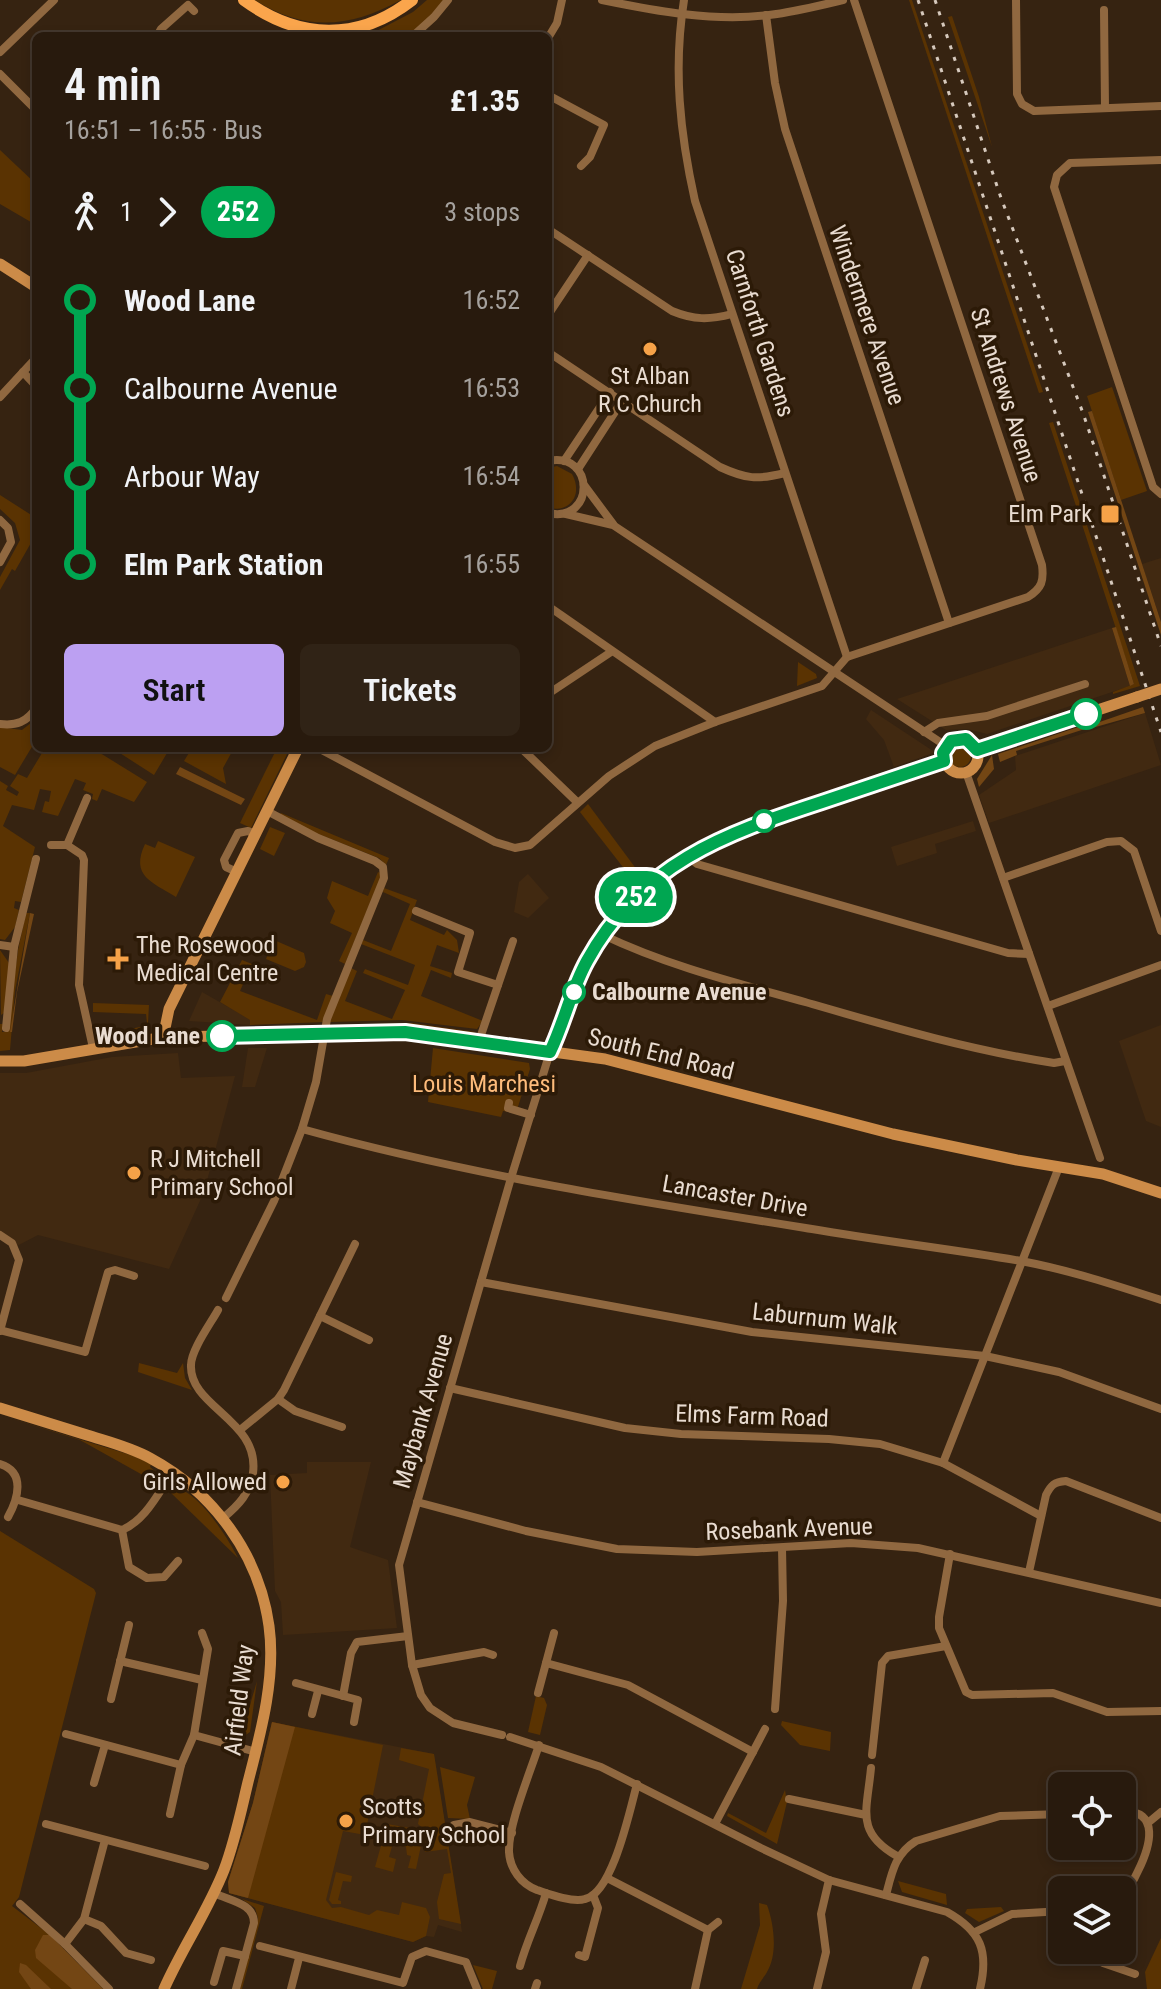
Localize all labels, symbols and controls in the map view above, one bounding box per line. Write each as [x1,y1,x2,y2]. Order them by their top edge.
text: 4 min [64,59,161,111]
text: £1.35 [450,83,520,118]
text: 16:51 – 16:55 · Bus [64,115,263,145]
icon: walk [64,190,108,234]
icon: forward [145,190,189,234]
text: 252 [217,195,259,228]
text: 1 [120,197,133,227]
text: 3 stops [444,197,520,227]
street label: Windermere Avenue [823,221,911,409]
street label: Carnforth Gardens [720,246,800,420]
text: Wood Lane [124,283,255,318]
text: 16:52 [463,285,520,315]
street label: St Andrews Avenue [965,304,1047,486]
marker: St Alban R C Church [641,340,659,358]
place label: St Alban R C Church [598,362,702,418]
text: Calbourne Avenue [124,371,338,406]
text: 16:53 [463,373,520,403]
text: Arbour Way [124,459,260,494]
text: 16:54 [463,461,520,491]
place label: Elm Park [1008,500,1092,528]
marker: Elm Park [1099,503,1121,525]
text: Elm Park Station [124,547,324,582]
text: 16:55 [463,549,520,579]
button: Start [64,644,284,736]
button: Tickets [300,644,520,736]
unlabelled marker [1071,699,1101,729]
unlabelled marker [753,810,775,832]
line badge: 252 [590,871,682,923]
text: 252 [615,880,657,913]
place label: The Rosewood Medical Centre [136,931,278,987]
marker: The Rosewood Medical Centre [107,948,129,970]
place label: Calbourne Avenue [592,978,766,1006]
marker: Calbourne Avenue [563,981,585,1003]
marker: Wood Lane [207,1021,237,1051]
place label: Wood Lane [95,1022,200,1050]
street label: South End Road [585,1022,737,1086]
park label: Louis Marchesi [412,1070,556,1098]
place label: R J Mitchell Primary School [150,1145,293,1201]
marker: R J Mitchell Primary School [125,1164,143,1182]
street label: Lancaster Drive [660,1169,810,1223]
street label: Laburnum Walk [751,1297,899,1341]
street label: Maybank Avenue [388,1330,458,1492]
street label: Elms Farm Road [675,1399,829,1433]
place label: Girls Allowed [142,1468,267,1496]
marker: Girls Allowed [274,1473,292,1491]
street label: Rosebank Avenue [705,1512,873,1546]
street label: Airfield Way [218,1643,260,1757]
map controls [1048,1772,1136,1964]
button: locate [1048,1772,1136,1860]
place label: Scotts Primary School [362,1793,505,1849]
marker: Scotts Primary School [337,1812,355,1830]
button: layers [1048,1876,1136,1964]

